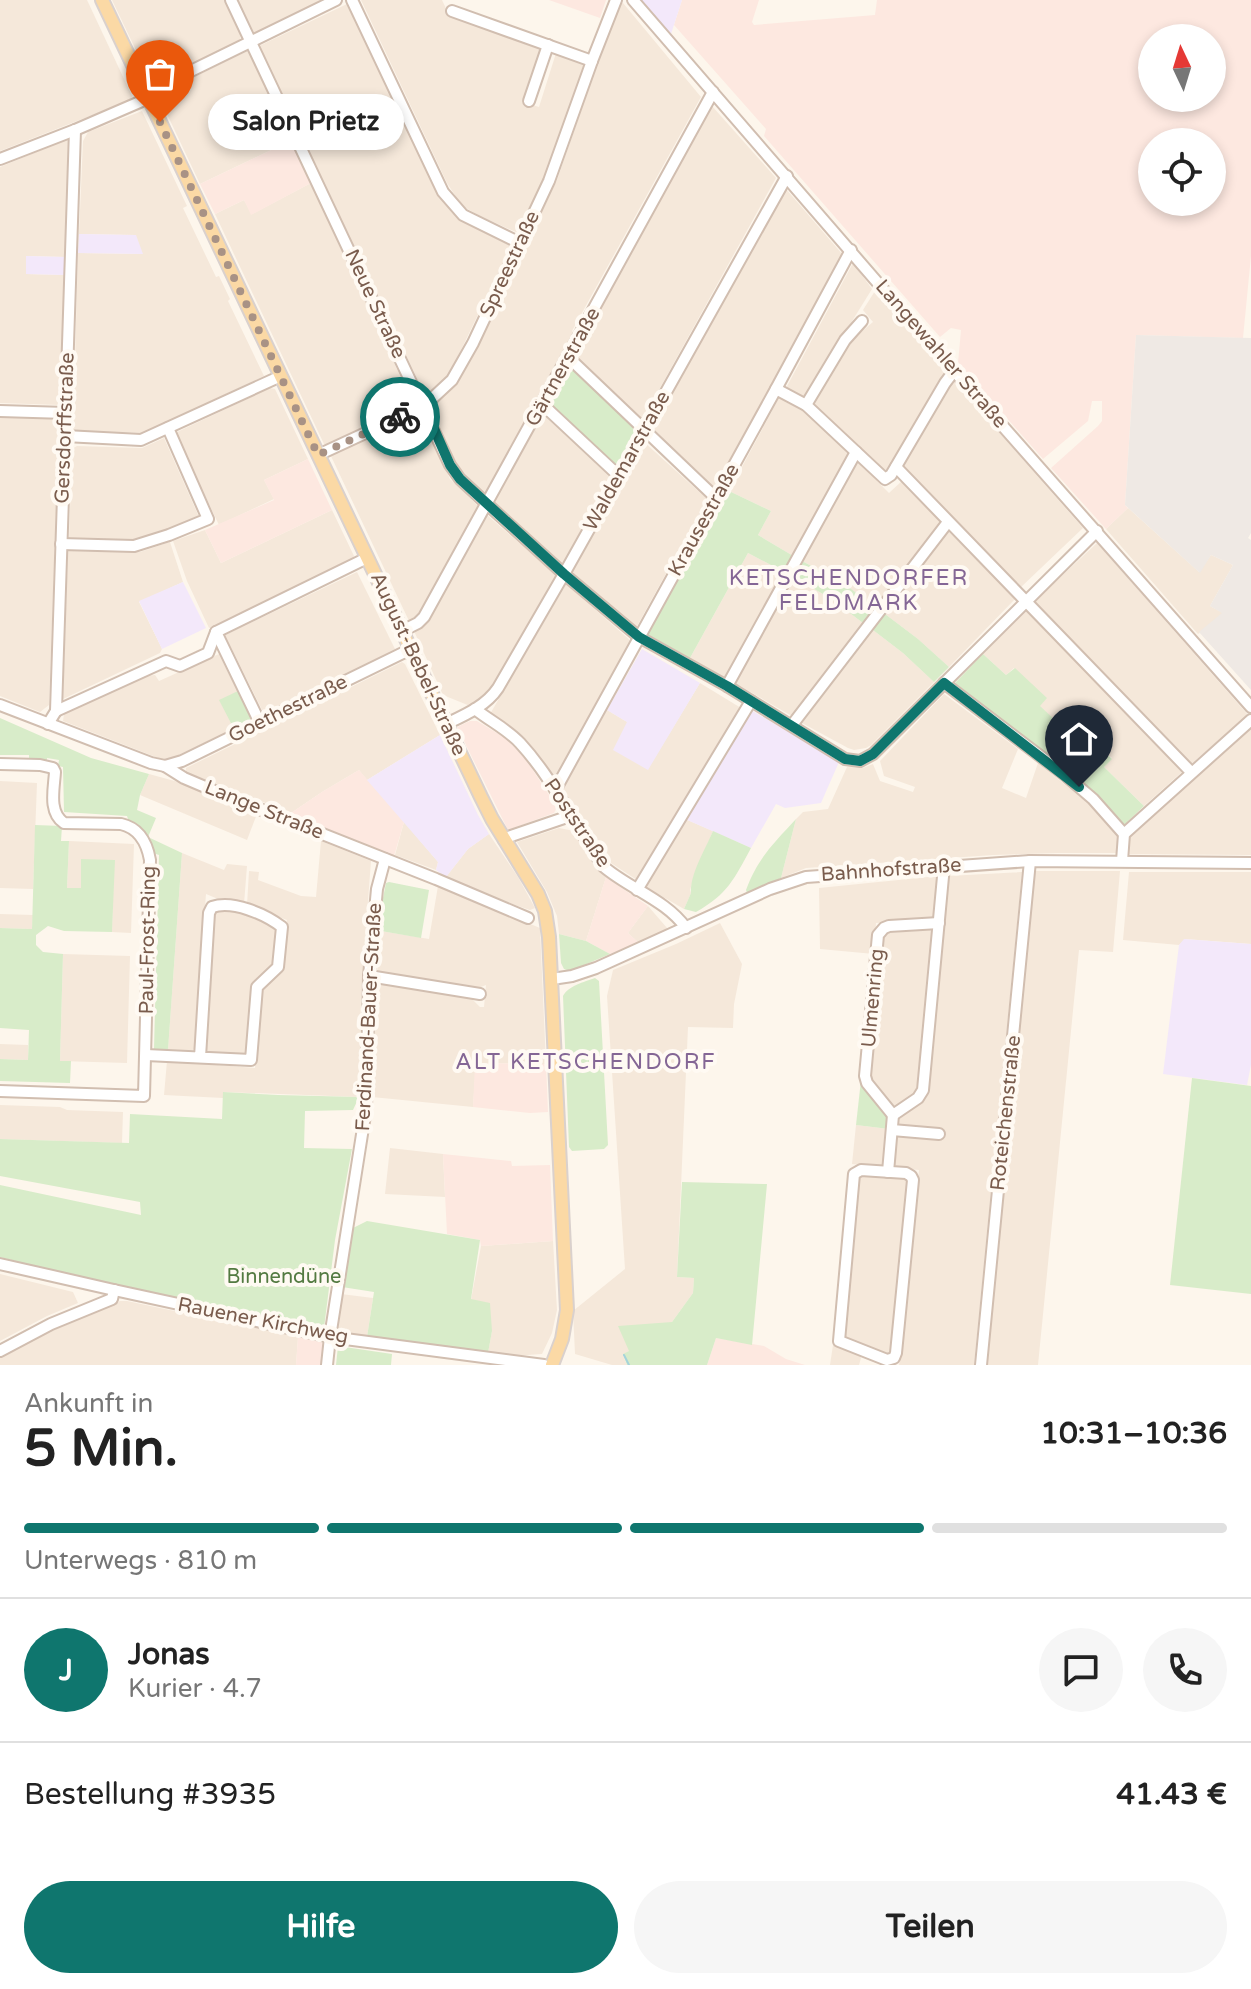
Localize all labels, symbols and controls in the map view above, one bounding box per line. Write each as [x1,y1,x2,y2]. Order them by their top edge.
north arrow [1138,24,1226,112]
map controls [1138,24,1226,216]
pin [126,40,194,122]
icon: bag [138,52,182,96]
callout: Salon Prietz [208,94,404,150]
text: Salon Prietz [233,106,379,137]
button: locate [1138,128,1226,216]
street label: Spreestraße [475,207,545,321]
street label: Neue Straße [339,246,411,362]
street label: Langewahler Straße [870,275,1012,433]
street label: Gärtnerstraße [520,303,606,431]
street label: Gersdorffstraße [50,352,80,504]
courier [360,377,440,457]
street label: Waldemarstraße [579,387,675,535]
icon: bike [378,395,422,439]
street label: Krausestraße [663,460,745,580]
district label: KETSCHENDORFER FELDMARK [729,565,969,616]
street label: August-Bebel-Straße [365,569,471,759]
street label: Goethestraße [225,670,351,748]
pin [1045,705,1113,787]
icon: home [1057,717,1101,761]
street label: Poststraße [539,774,615,872]
street label: Lange Straße [201,775,327,845]
street label: Bahnhofstraße [820,853,962,887]
street label: Paul-Frost-Ring [135,865,161,1015]
street label: Ferdinand-Bauer-Straße [351,902,387,1132]
street label: Ulmenring [857,948,889,1048]
street label: Roteichenstraße [986,1034,1026,1192]
district label: ALT KETSCHENDORF [455,1049,717,1075]
park label: Binnendüne [227,1265,341,1289]
street label: Rauener Kirchweg [176,1293,350,1349]
text: Ankunft in [24,1388,153,1419]
text: 10:31–10:36 [1040,1415,1227,1452]
text: 5 Min. [24,1417,178,1480]
text: Unterwegs · 810 m [24,1545,257,1576]
button: chat [1039,1628,1123,1712]
button: phone [1143,1628,1227,1712]
text: Jonas [128,1636,210,1673]
text: J [59,1652,73,1689]
text: Kurier · 4.7 [128,1673,262,1704]
text: Bestellung #3935 [24,1776,276,1813]
text: 41.43 € [1116,1776,1227,1813]
button: Hilfe [24,1881,618,1973]
button: Teilen [634,1881,1227,1973]

